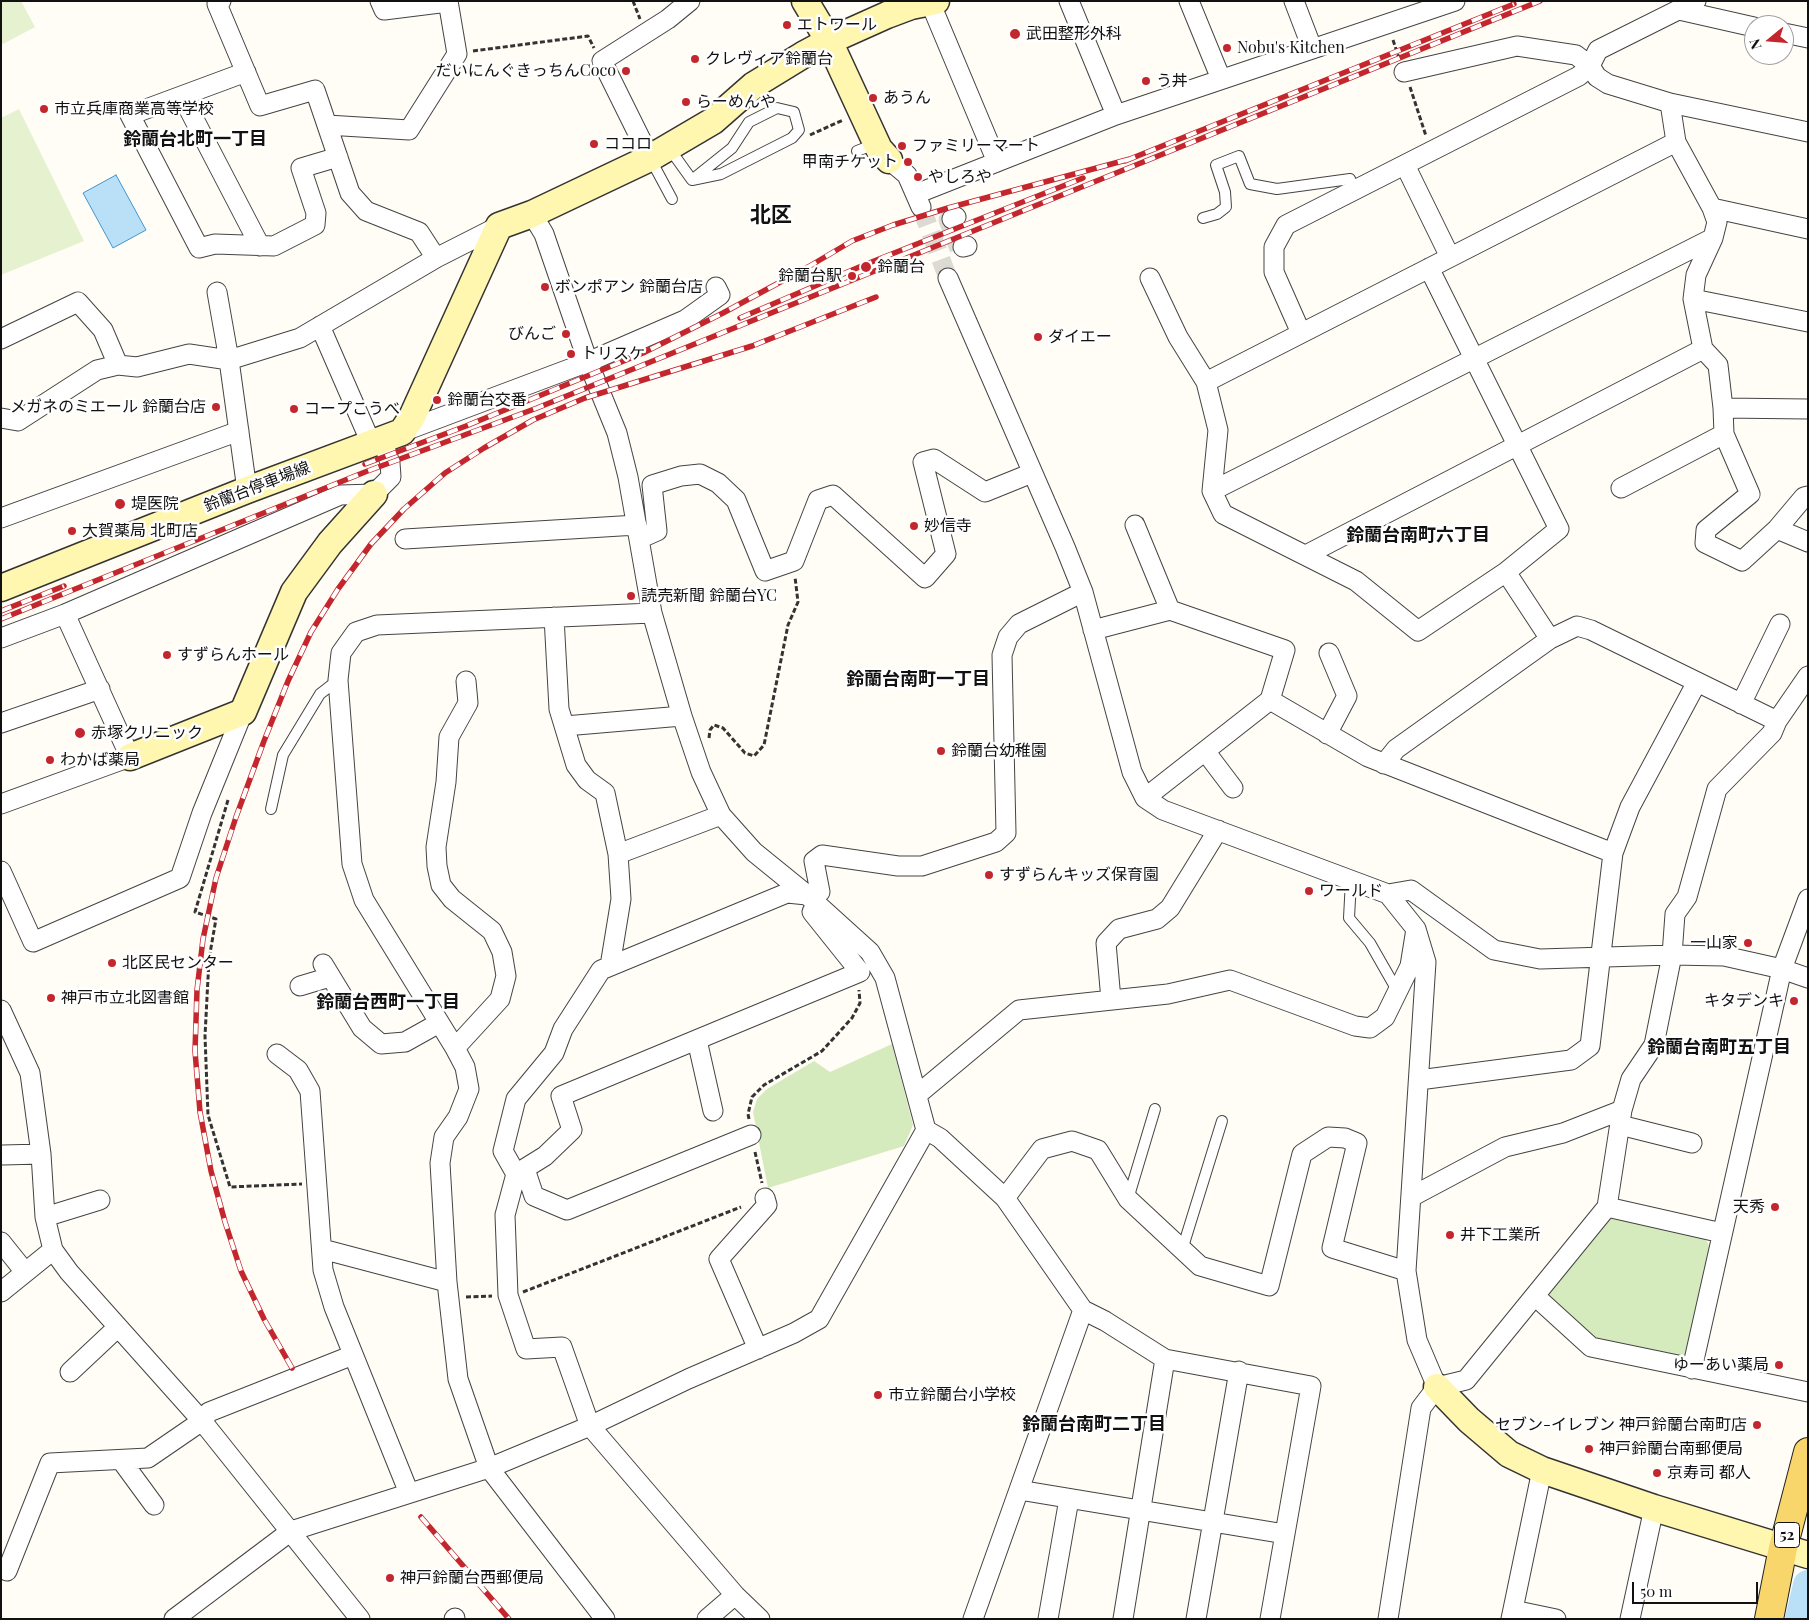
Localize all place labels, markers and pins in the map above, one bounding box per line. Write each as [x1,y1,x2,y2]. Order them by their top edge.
place label: エトワール [797,15,877,35]
marker: エトワール [781,19,793,31]
place label: 武田整形外科 [1026,24,1122,44]
marker: 武田整形外科 [1008,27,1022,41]
place label: Nobu's Kitchen [1237,38,1345,58]
marker: Nobu's Kitchen [1221,42,1233,54]
place label: クレヴィア鈴蘭台 [705,49,833,69]
marker: クレヴィア鈴蘭台 [689,53,701,65]
place label: だいにんぐきっちんCoco [436,61,616,81]
marker: だいにんぐきっちんCoco [620,65,632,77]
place label: う丼 [1156,71,1188,91]
marker: う丼 [1140,75,1152,87]
place label: あうん [883,88,931,108]
place label: らーめんや [696,92,776,112]
marker: あうん [867,92,879,104]
marker: らーめんや [680,96,692,108]
place label: 市立兵庫商業高等学校 [54,99,214,119]
marker: 市立兵庫商業高等学校 [38,103,50,115]
place label: ココロ [604,134,652,154]
place label: ファミリーマート [912,136,1040,156]
marker: ココロ [588,138,600,150]
marker: ファミリーマート [896,140,908,152]
place label: 甲南チケット [802,152,898,172]
marker: 甲南チケット [902,156,914,168]
place label: やしろや [928,167,992,187]
marker: やしろや [912,171,924,183]
place label: 鈴蘭台 [877,257,925,277]
marker: 鈴蘭台 [859,260,873,274]
place label: 鈴蘭台駅 [778,266,842,286]
marker: 鈴蘭台駅 [846,270,858,282]
place label: ボンポアン 鈴蘭台店 [555,277,703,297]
marker: ボンポアン 鈴蘭台店 [539,281,551,293]
place label: びんご [508,324,556,344]
place label: ダイエー [1048,327,1112,347]
marker: びんご [560,328,572,340]
marker: ダイエー [1032,331,1044,343]
place label: トリスケ [581,344,645,364]
marker: トリスケ [565,348,577,360]
place label: 鈴蘭台交番 [447,390,527,410]
marker: 鈴蘭台交番 [431,394,443,406]
place label: メガネのミエール 鈴蘭台店 [10,397,206,417]
place label: コープこうべ [304,399,400,419]
marker: メガネのミエール 鈴蘭台店 [210,401,222,413]
marker: コープこうべ [288,403,300,415]
place label: 堤医院 [131,494,179,514]
marker: 堤医院 [113,497,127,511]
place label: 妙信寺 [924,516,972,536]
marker: 妙信寺 [908,520,920,532]
place label: 大賀薬局 北町店 [82,521,198,541]
marker: 大賀薬局 北町店 [66,525,78,537]
place label: 読売新聞 鈴蘭台YC [641,586,777,606]
marker: 読売新聞 鈴蘭台YC [625,590,637,602]
place label: すずらんホール [177,645,289,665]
marker: すずらんホール [161,649,173,661]
place label: 赤塚クリニック [91,723,203,743]
marker: 赤塚クリニック [73,726,87,740]
place label: 鈴蘭台幼稚園 [951,741,1047,761]
marker: 鈴蘭台幼稚園 [935,745,947,757]
place label: わかば薬局 [60,750,140,770]
marker: わかば薬局 [44,754,56,766]
place label: すずらんキッズ保育園 [999,865,1159,885]
marker: すずらんキッズ保育園 [983,869,995,881]
place label: ワールド [1319,881,1383,901]
marker: ワールド [1303,885,1315,897]
place label: 一山家 [1690,933,1738,953]
marker: 一山家 [1742,937,1754,949]
place label: 北区民センター [122,953,234,973]
marker: 北区民センター [106,957,118,969]
place label: 神戸市立北図書館 [61,988,189,1008]
place label: キタデンキ [1704,991,1784,1011]
marker: 神戸市立北図書館 [45,992,57,1004]
marker: キタデンキ [1788,995,1800,1007]
place label: 天秀 [1733,1197,1765,1217]
marker: 天秀 [1769,1201,1781,1213]
place label: 井下工業所 [1460,1225,1540,1245]
marker: 井下工業所 [1444,1229,1456,1241]
place label: ゆーあい薬局 [1673,1355,1769,1375]
marker: ゆーあい薬局 [1773,1359,1785,1371]
place label: 市立鈴蘭台小学校 [888,1385,1016,1405]
marker: 市立鈴蘭台小学校 [872,1389,884,1401]
place label: セブン-イレブン 神戸鈴蘭台南町店 [1495,1415,1747,1435]
marker: セブン-イレブン 神戸鈴蘭台南町店 [1751,1419,1763,1431]
place label: 神戸鈴蘭台南郵便局 [1599,1439,1743,1459]
marker: 神戸鈴蘭台南郵便局 [1583,1443,1595,1455]
place label: 京寿司 都人 [1667,1463,1751,1483]
marker: 京寿司 都人 [1651,1467,1663,1479]
place label: 神戸鈴蘭台西郵便局 [400,1568,544,1588]
marker: 神戸鈴蘭台西郵便局 [384,1572,396,1584]

